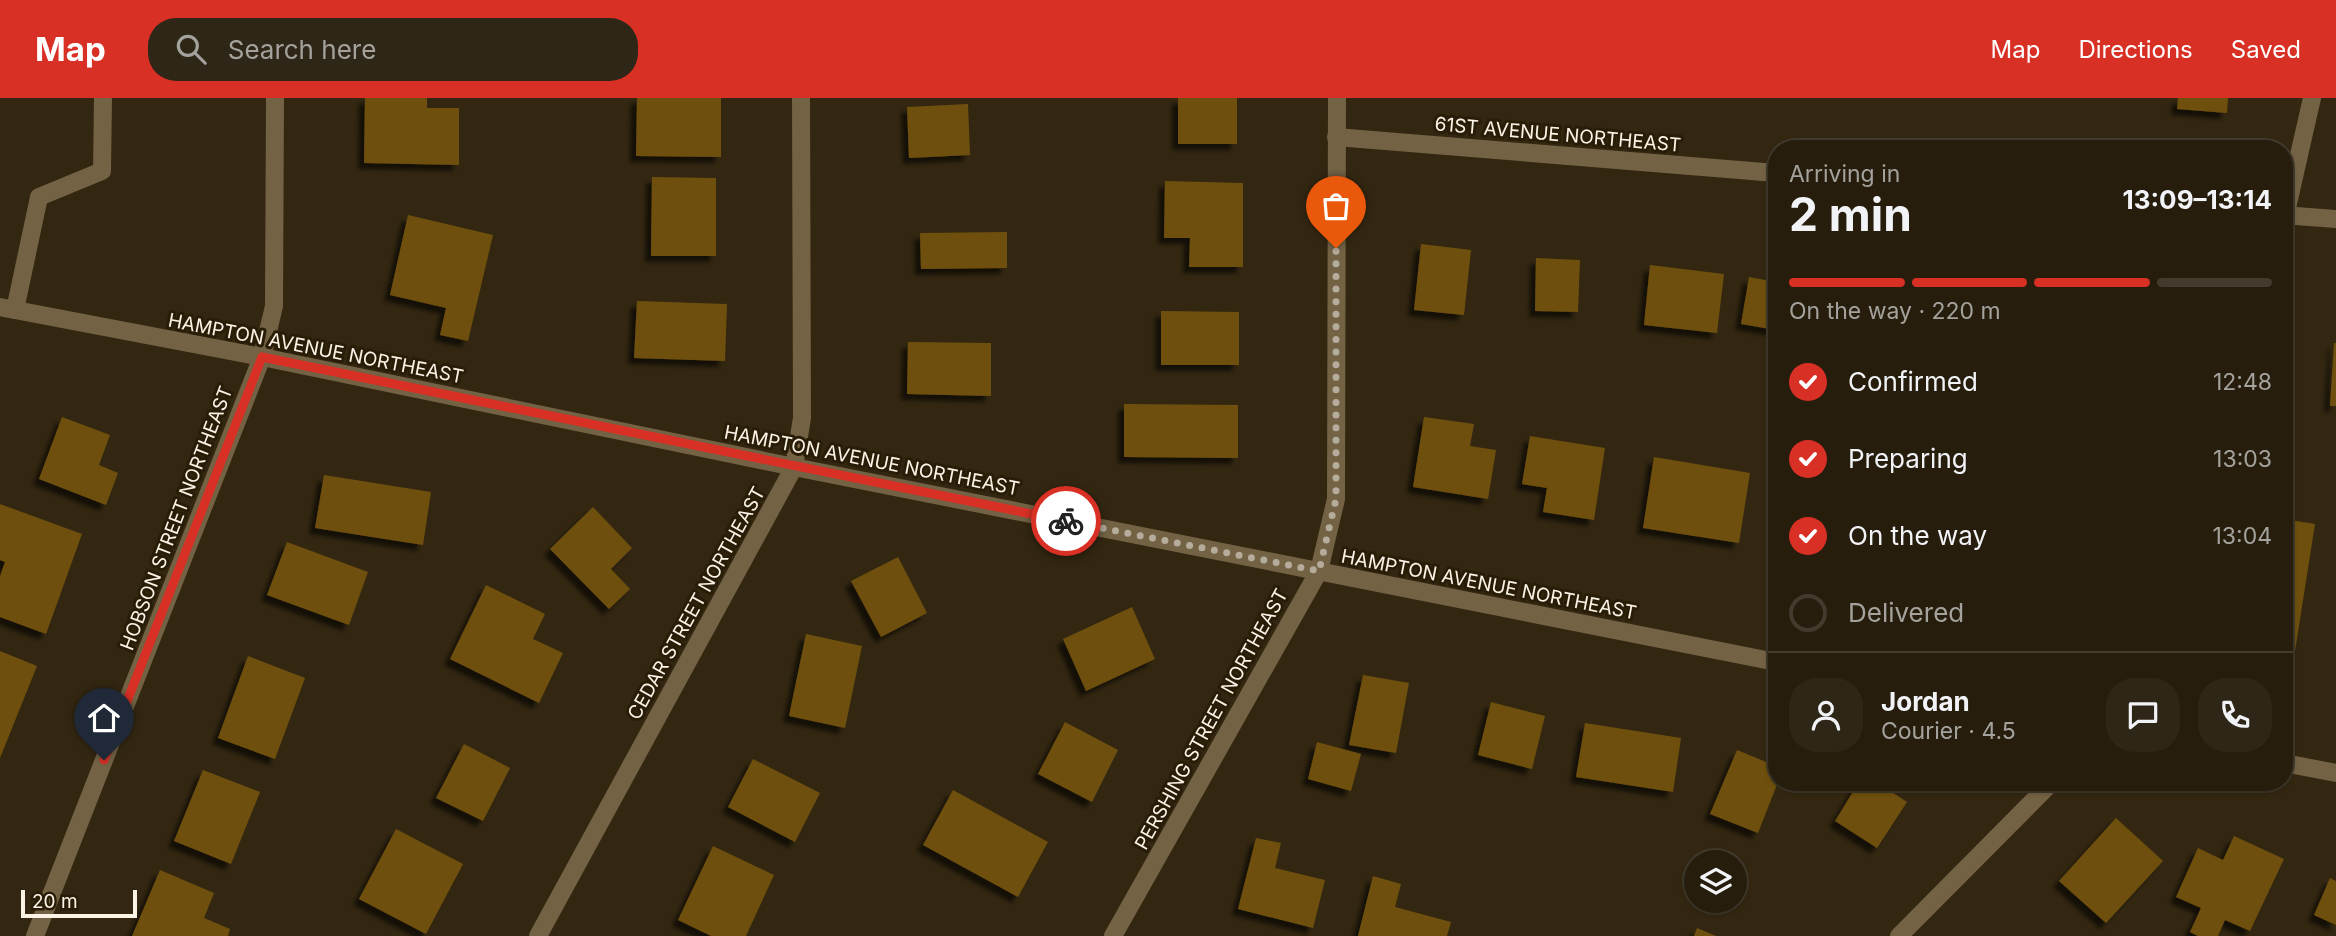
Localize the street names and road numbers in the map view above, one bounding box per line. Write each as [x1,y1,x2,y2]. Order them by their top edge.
street label: 61ST AVENUE NORTHEAST [1434,112,1682,157]
street label: HAMPTON AVENUE NORTHEAST [166,309,466,388]
street label: HOBSON STREET NORTHEAST [115,383,238,653]
street label: HAMPTON AVENUE NORTHEAST [722,421,1022,500]
street label: CEDAR STREET NORTHEAST [623,483,770,724]
street label: HAMPTON AVENUE NORTHEAST [1339,545,1639,624]
street label: PERSHING STREET NORTHEAST [1130,585,1293,854]

